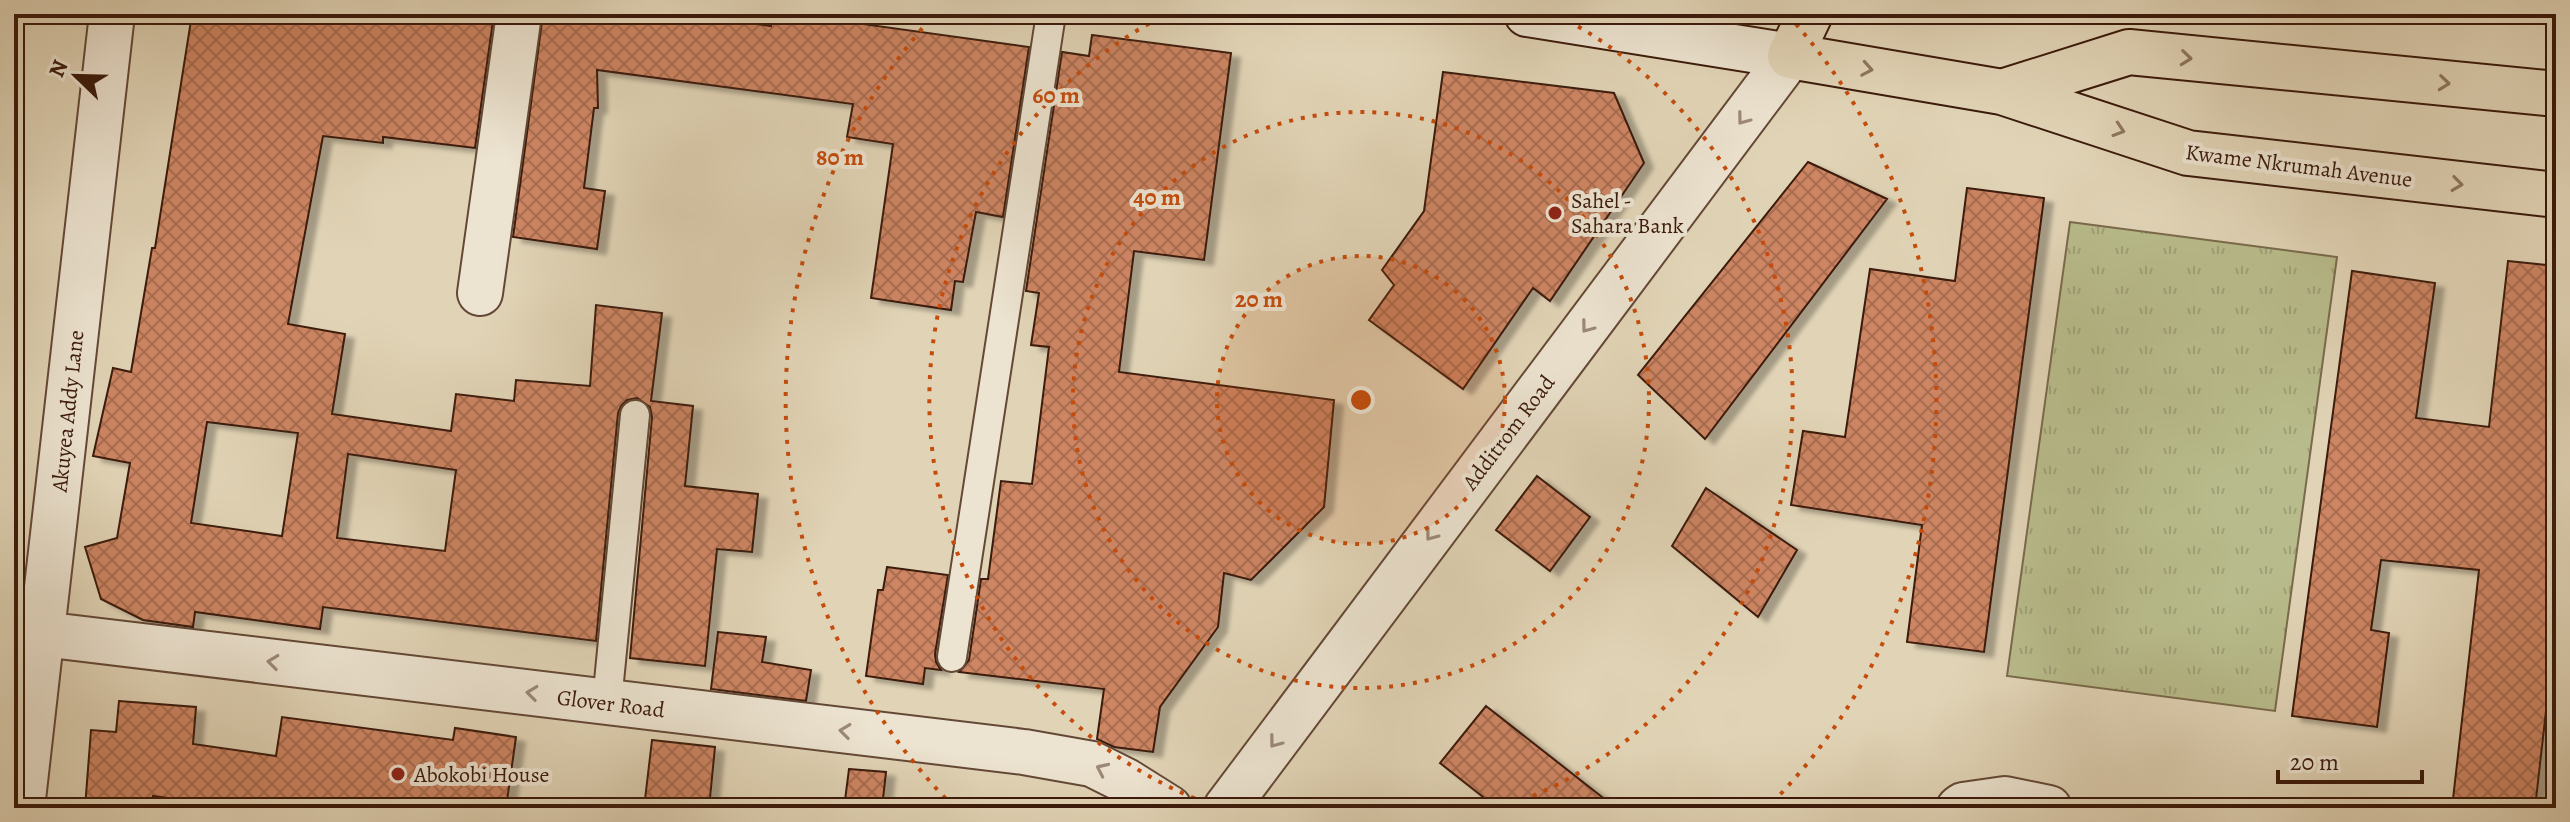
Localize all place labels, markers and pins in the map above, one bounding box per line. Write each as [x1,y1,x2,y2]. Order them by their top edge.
place label: Sahel - Sahara Bank [1571,186,1684,241]
marker: Sahel - Sahara Bank [1546,204,1564,222]
centre of rings [1347,386,1375,414]
place label: Abokobi House [413,760,549,790]
marker: Abokobi House [389,765,407,783]

